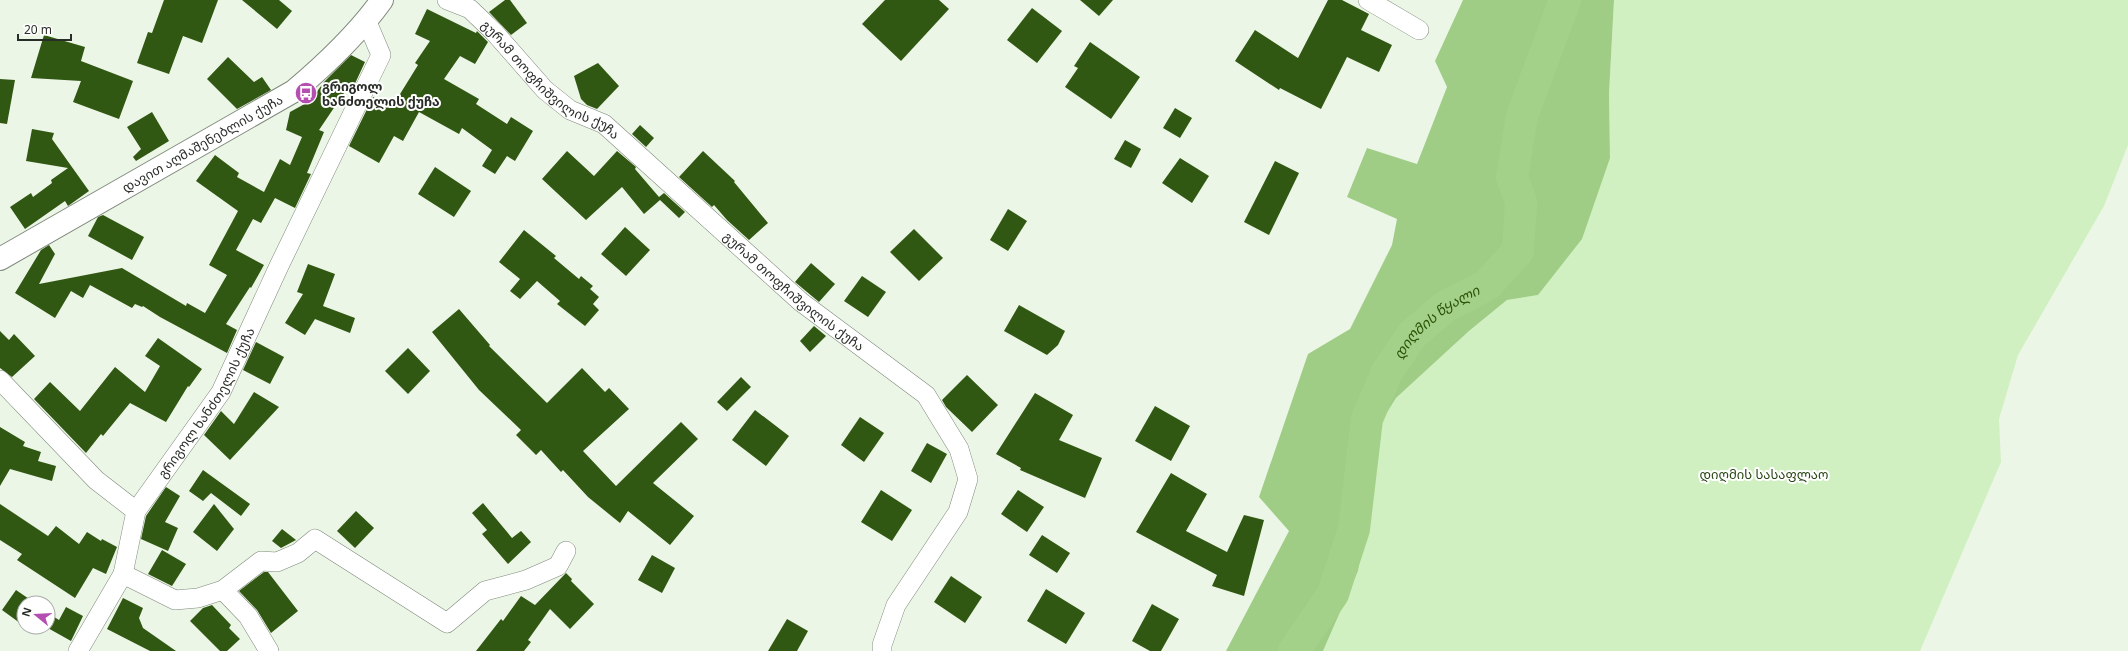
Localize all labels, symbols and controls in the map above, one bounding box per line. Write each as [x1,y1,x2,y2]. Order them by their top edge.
scale bar [18,16,71,42]
street label: გურამ თოფჩიშვილის ქუჩა [477,16,624,143]
text: 20 m [24,21,52,38]
place label: გრიგოლ ხანძთელის ქუჩა [322,77,440,110]
bus stop icon: გრიგოლ ხანძთელის ქუჩა [293,80,319,106]
street label: დავით აღმაშენებლის ქუჩა [119,90,286,196]
street label: გურამ თოფჩიშვილის ქუჩა [719,227,868,355]
water label: დიღმის წყალი [1389,280,1483,362]
street label: გრიგოლ ხანძთელის ქუჩა [153,324,259,482]
park label: დიღმის სასაფლაო [1700,465,1828,483]
north arrow [16,595,56,635]
text: N [17,605,35,618]

